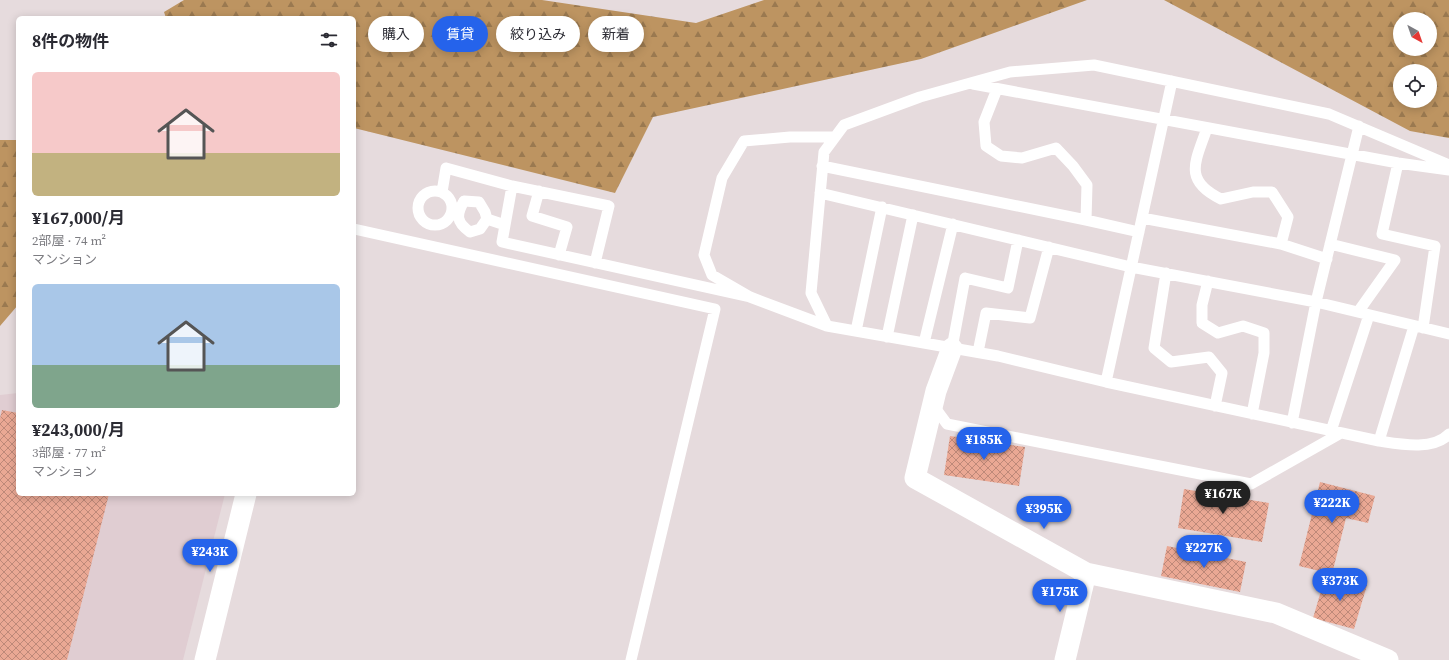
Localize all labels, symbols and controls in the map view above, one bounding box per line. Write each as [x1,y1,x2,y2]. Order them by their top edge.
north arrow [1393,12,1437,56]
map controls [1393,12,1437,108]
chip: 購入 [368,16,424,52]
chip: 賃貸 [432,16,488,52]
chip: 絞り込み [496,16,580,52]
chip: 新着 [588,16,644,52]
text: 8件の物件 [32,29,109,53]
icon: filters [318,29,340,51]
button: locate [1393,64,1437,108]
icon: home [150,98,222,170]
text: ¥167,000/月 [32,206,125,230]
text: 2部屋 · 74 m² [32,232,106,249]
text: マンション [32,251,97,268]
icon: home [150,310,222,382]
text: ¥243,000/月 [32,418,125,442]
pin: ¥185K [956,427,1012,461]
text: ¥185K [965,431,1003,448]
text: 3部屋 · 77 m² [32,444,106,461]
text: マンション [32,463,97,480]
pin: ¥167K [1195,481,1251,515]
text: ¥167K [1204,485,1242,502]
pin: ¥222K [1304,490,1360,524]
text: ¥222K [1313,494,1351,511]
pin: ¥395K [1016,496,1072,530]
text: ¥395K [1025,500,1063,517]
pin: ¥227K [1176,535,1232,569]
pin: ¥243K [182,539,238,573]
text: ¥227K [1185,539,1223,556]
text: ¥243K [191,543,229,560]
pin: ¥373K [1312,568,1368,602]
text: ¥373K [1321,572,1359,589]
pin: ¥175K [1032,579,1088,613]
text: ¥175K [1041,583,1079,600]

